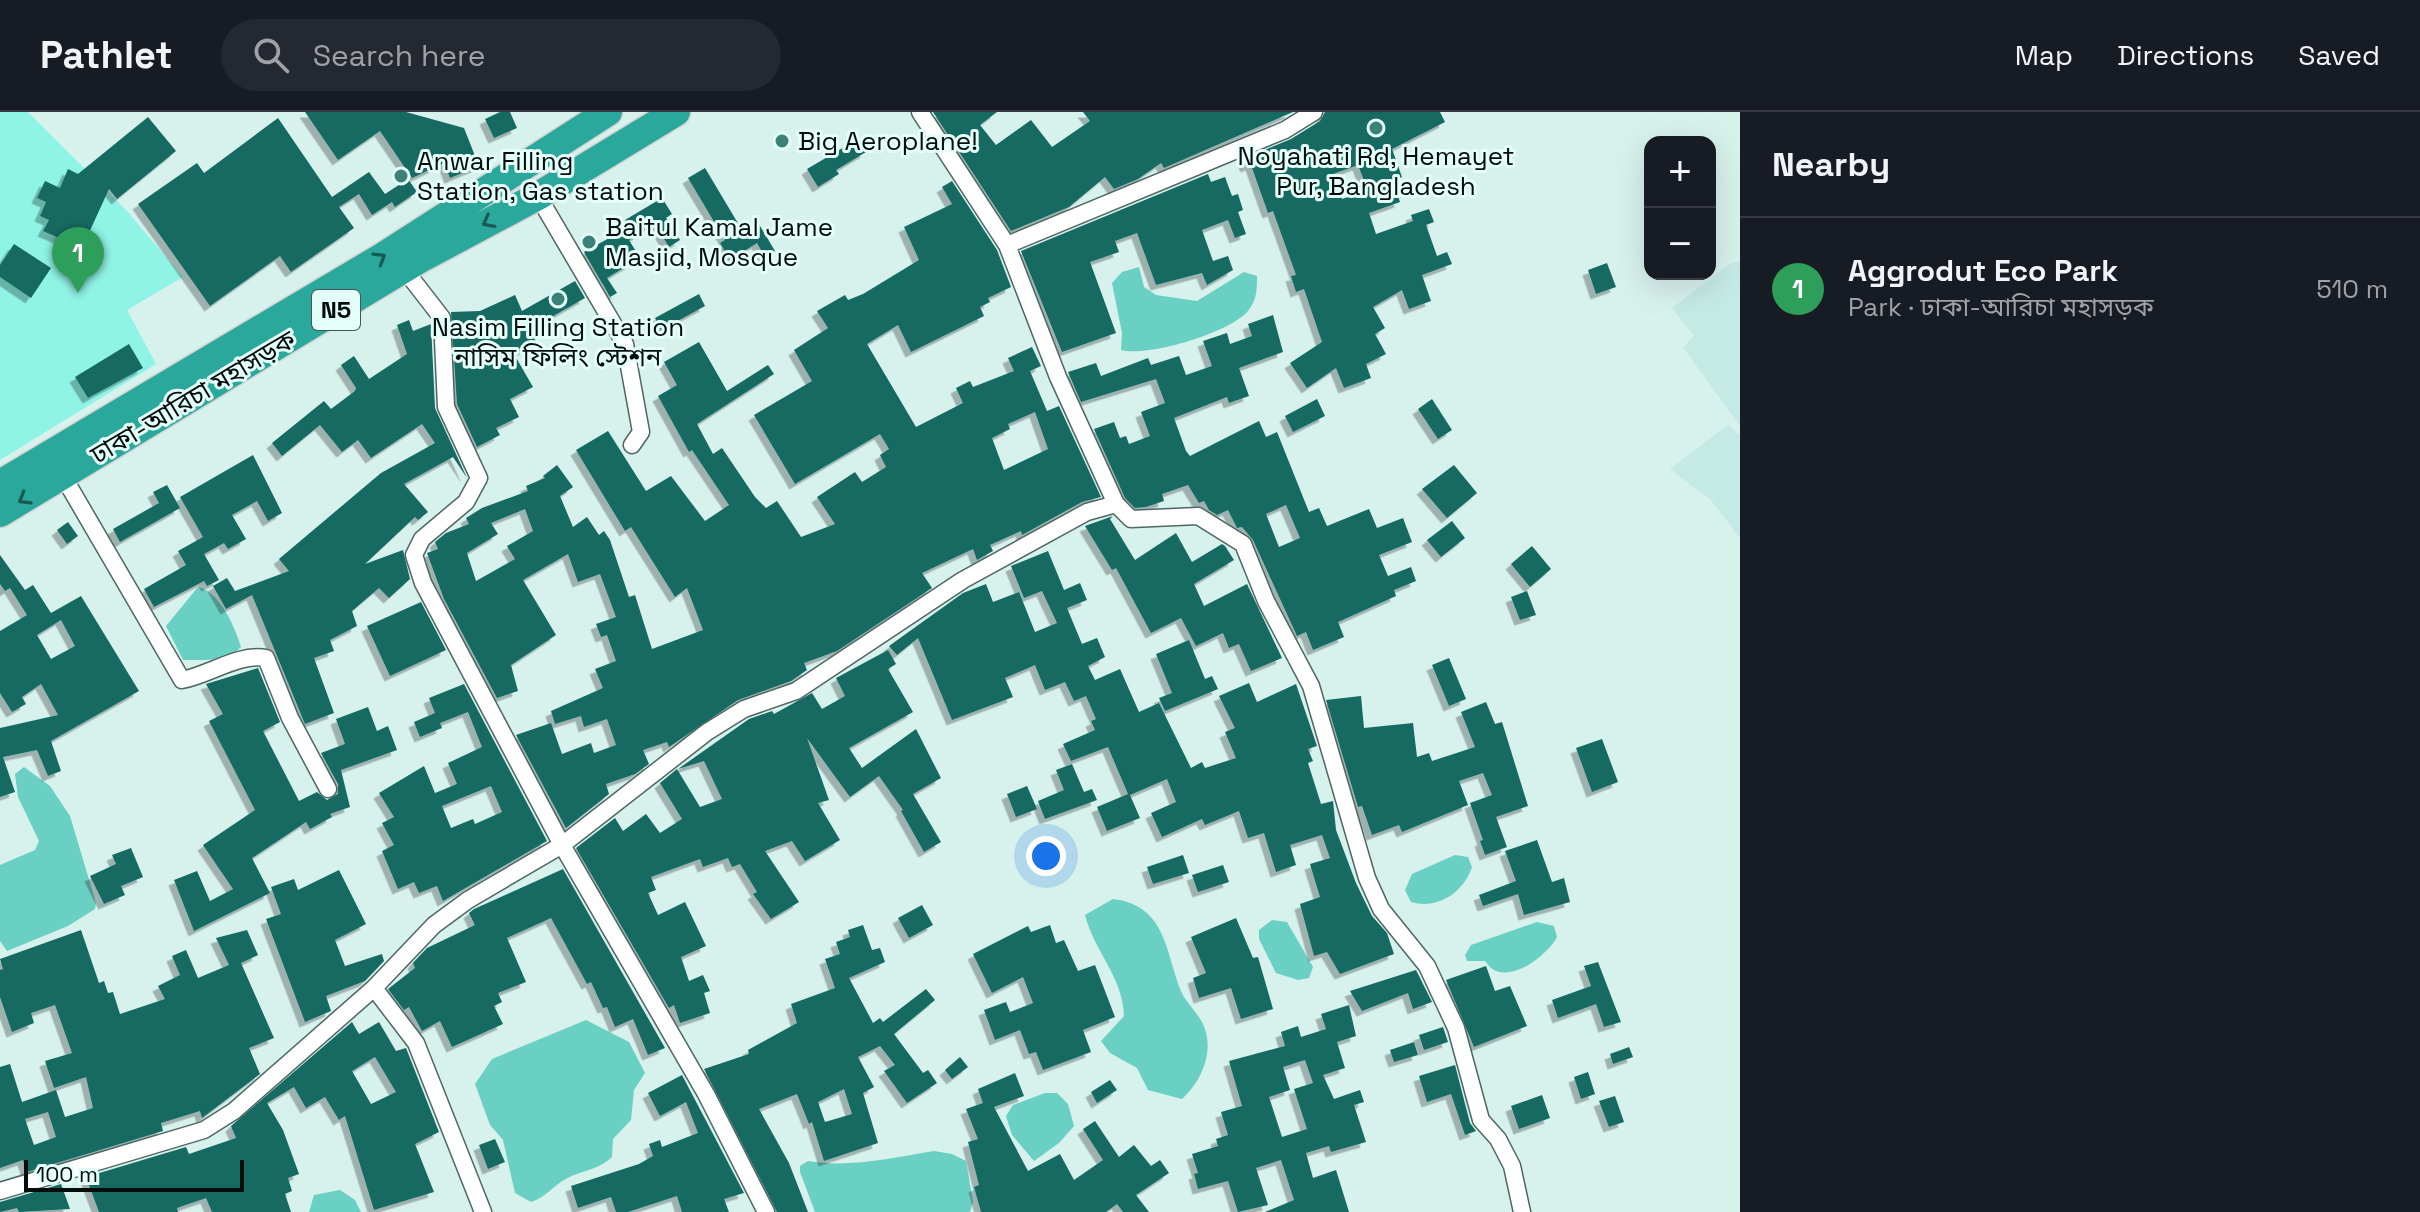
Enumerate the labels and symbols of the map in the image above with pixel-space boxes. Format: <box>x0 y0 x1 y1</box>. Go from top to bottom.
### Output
marker: Noyahati Rd, Hemayet Pur, Bangladesh <box>1367 119 1385 137</box>
place label: Big Aeroplane! <box>798 124 978 158</box>
marker: Big Aeroplane! <box>773 132 791 150</box>
place label: Noyahati Rd, Hemayet Pur, Bangladesh <box>1238 139 1514 203</box>
place label: Anwar Filling Station, Gas station <box>417 144 664 208</box>
marker: Anwar Filling Station, Gas station <box>392 167 410 185</box>
place label: Baitul Kamal Jame Masjid, Mosque <box>605 210 833 274</box>
one-way arrow <box>482 213 497 228</box>
pin: 1 <box>52 227 104 293</box>
marker: Baitul Kamal Jame Masjid, Mosque <box>580 233 598 251</box>
one-way arrow <box>371 253 386 268</box>
road number: N5 <box>312 290 360 330</box>
marker: Nasim Filling Station নাসিম ফিলিং স্টেশন <box>549 290 567 308</box>
place label: Nasim Filling Station নাসিম ফিলিং স্টেশন <box>432 310 684 374</box>
street label: ঢাকা-আরিচা মহাসড়ক <box>83 322 303 472</box>
one-way arrow <box>18 489 33 504</box>
your location <box>1026 836 1066 876</box>
scale bar <box>24 1156 244 1192</box>

